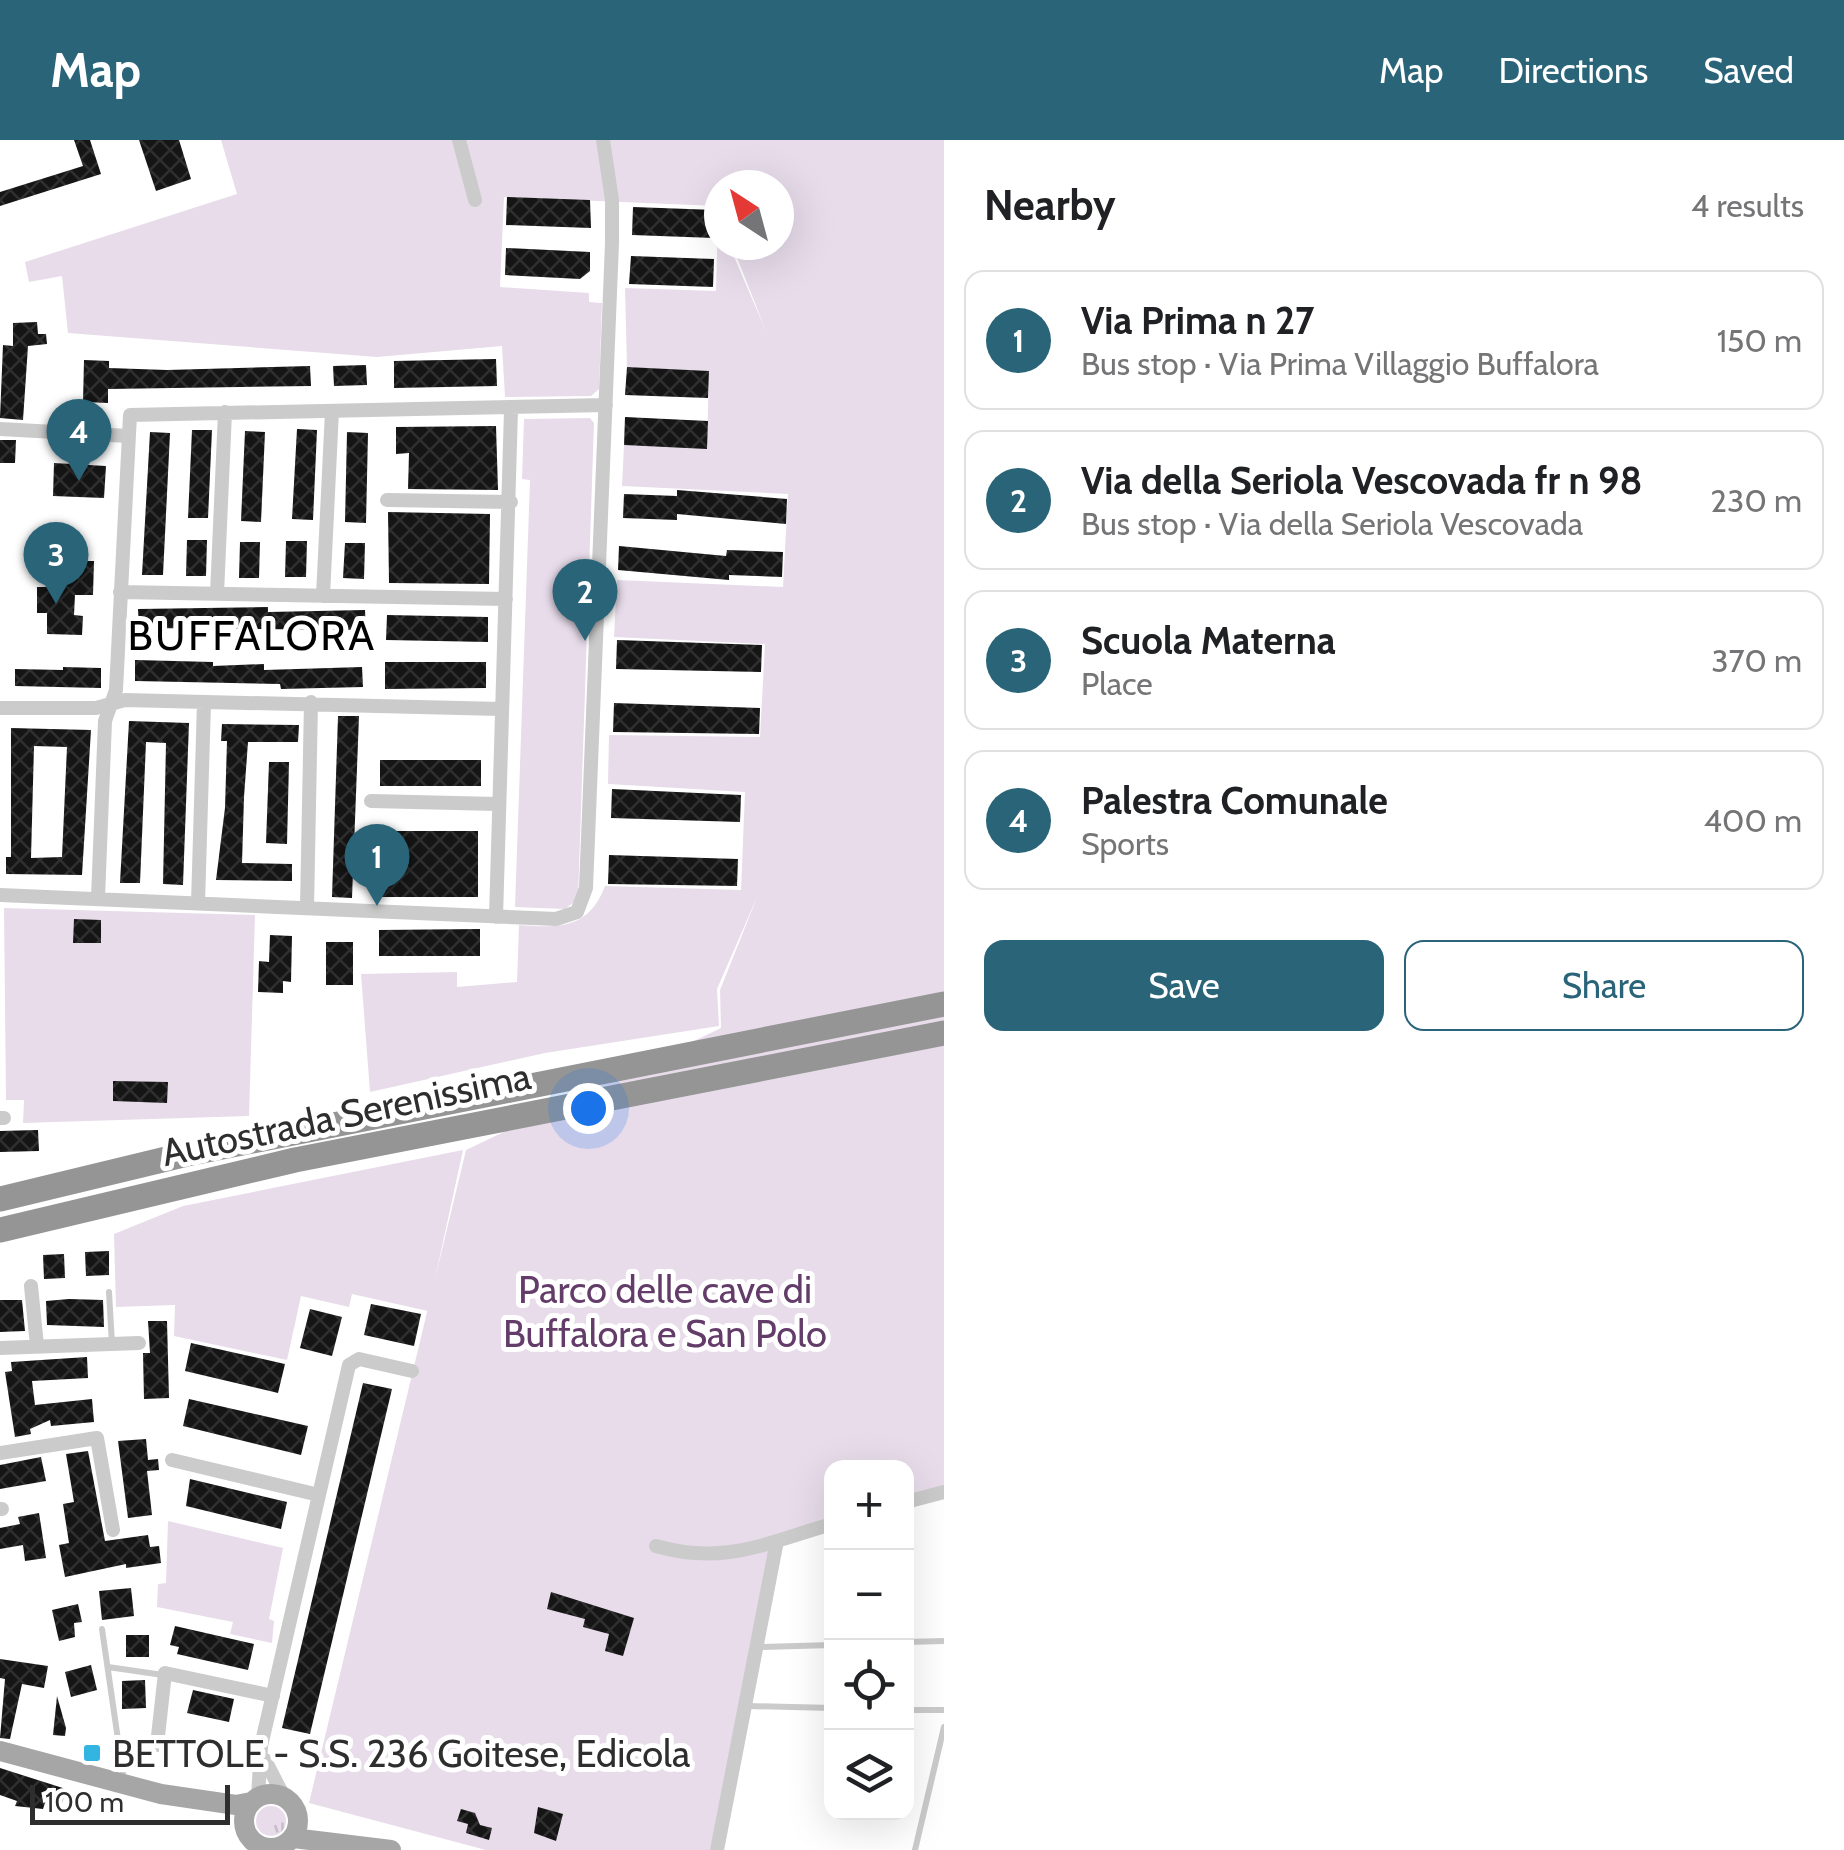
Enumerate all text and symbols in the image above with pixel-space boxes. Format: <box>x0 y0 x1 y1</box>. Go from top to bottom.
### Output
text: Map <box>50 41 141 99</box>
text: Map <box>1379 49 1444 92</box>
text: Directions <box>1499 49 1648 92</box>
text: Saved <box>1703 49 1794 92</box>
north arrow <box>704 170 794 260</box>
text: Nearby <box>984 179 1116 231</box>
text: 4 results <box>1691 186 1804 225</box>
text: Via Prima n 27 <box>1081 297 1314 344</box>
text: 1 <box>1013 321 1024 360</box>
text: 150 m <box>1717 321 1802 360</box>
text: Bus stop · Via Prima Villaggio Buffalora <box>1081 344 1599 383</box>
pin: 4 <box>46 398 112 481</box>
text: Via della Seriola Vescovada fr n 98 <box>1081 457 1642 504</box>
text: 2 <box>1010 481 1027 520</box>
text: 230 m <box>1710 481 1802 520</box>
text: Bus stop · Via della Seriola Vescovada <box>1081 504 1583 543</box>
pin: 3 <box>23 522 88 604</box>
pin: 2 <box>552 558 618 641</box>
district label: BUFFALORA <box>127 609 377 661</box>
text: Scuola Materna <box>1081 617 1336 664</box>
text: 3 <box>1010 641 1027 680</box>
text: 370 m <box>1711 641 1802 680</box>
text: Place <box>1081 664 1153 703</box>
text: Palestra Comunale <box>1081 777 1388 824</box>
text: 4 <box>1009 801 1028 840</box>
text: 400 m <box>1704 801 1802 840</box>
pin: 1 <box>344 824 410 906</box>
text: Sports <box>1081 824 1169 863</box>
button: Save <box>984 940 1384 1031</box>
button: Share <box>1404 940 1804 1031</box>
street label: Autostrada Serenissima <box>157 1052 535 1176</box>
your location <box>563 1083 614 1134</box>
park label: Parco delle cave di Buffalora e San Polo <box>503 1266 827 1357</box>
map controls <box>824 1460 914 1820</box>
button: + <box>824 1460 914 1550</box>
button: − <box>824 1550 914 1640</box>
button: locate <box>824 1640 914 1730</box>
place label: BETTOLE - S.S. 236 Goitese, Edicola <box>112 1730 690 1777</box>
button: layers <box>824 1730 914 1820</box>
marker: BETTOLE - S.S. 236 Goitese, Edicola <box>81 1742 103 1764</box>
scale bar <box>30 1780 230 1824</box>
text: 100 m <box>45 1785 124 1819</box>

